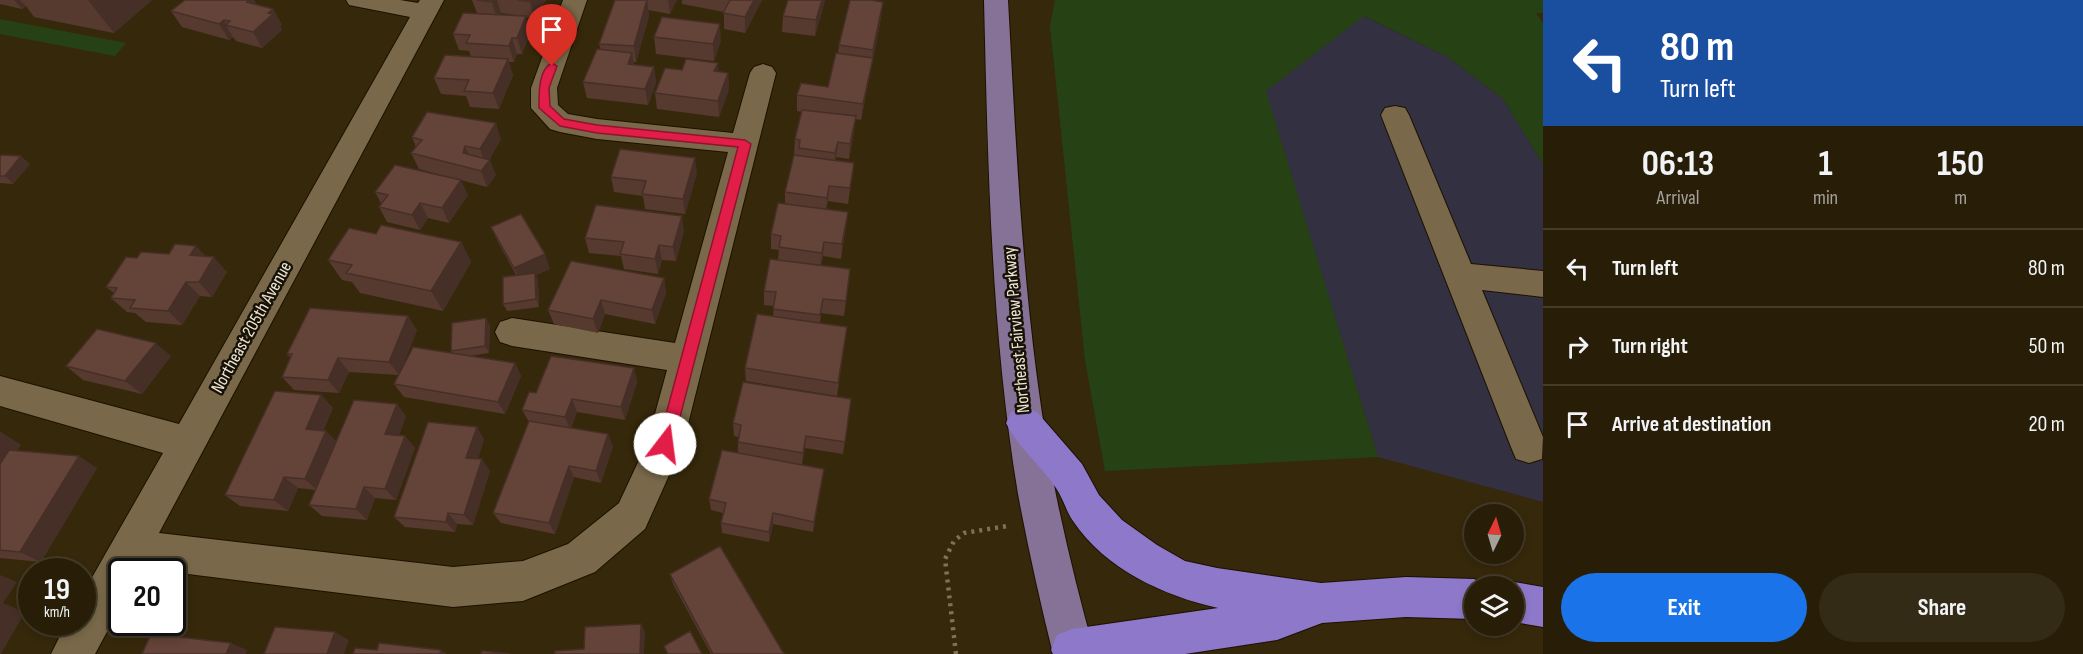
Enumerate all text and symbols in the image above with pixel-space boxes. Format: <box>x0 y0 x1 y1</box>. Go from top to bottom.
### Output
pin <box>526 4 577 66</box>
icon: arrive <box>535 13 568 46</box>
text: 80 m <box>1660 22 1734 73</box>
icon: left <box>1561 24 1639 102</box>
text: Turn left <box>1660 73 1736 105</box>
text: 06:13 <box>1642 143 1714 186</box>
text: 1 <box>1819 143 1833 186</box>
text: 150 <box>1937 143 1984 186</box>
text: Arrival <box>1657 186 1700 210</box>
text: min <box>1813 186 1838 210</box>
text: m <box>1954 186 1967 210</box>
street label: Northeast Fairview Parkway <box>999 246 1034 414</box>
icon: left <box>1561 252 1594 285</box>
text: Turn left <box>1612 255 1678 282</box>
text: 80 m <box>2028 255 2065 282</box>
street label: Northeast 205th Avenue <box>207 258 296 397</box>
icon: right <box>1561 330 1594 363</box>
text: Turn right <box>1612 333 1688 360</box>
text: 50 m <box>2029 333 2065 360</box>
icon: arrive <box>1561 408 1594 441</box>
text: Arrive at destination <box>1612 411 1771 438</box>
text: 20 m <box>2029 411 2065 438</box>
position arrow <box>633 412 697 476</box>
north arrow <box>1464 504 1524 564</box>
map controls <box>1464 504 1524 636</box>
speed limit sign: 20 <box>108 558 186 636</box>
text: 19 <box>44 572 70 608</box>
button: Exit <box>1561 573 1807 642</box>
button: Share <box>1819 573 2065 642</box>
button: layers <box>1464 576 1524 636</box>
text: km/h <box>44 603 70 622</box>

